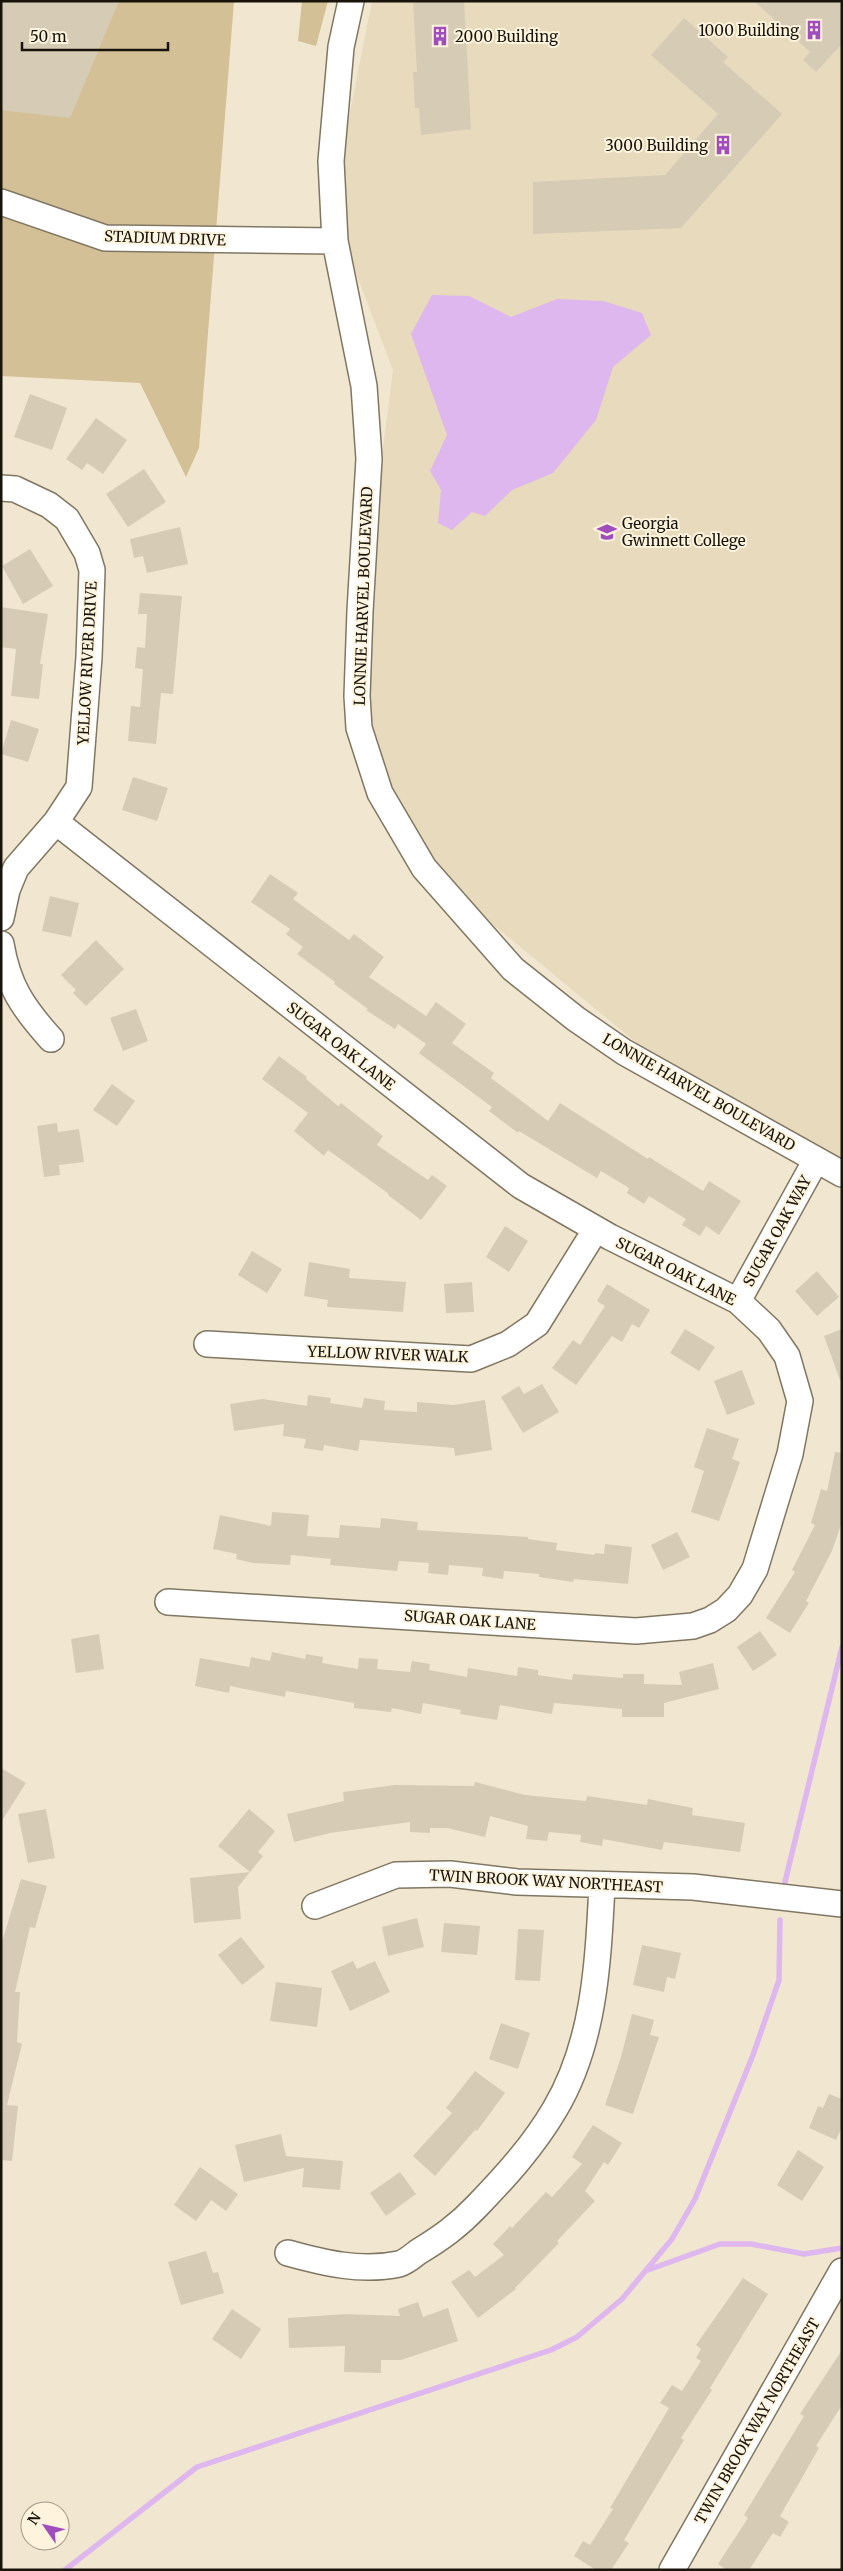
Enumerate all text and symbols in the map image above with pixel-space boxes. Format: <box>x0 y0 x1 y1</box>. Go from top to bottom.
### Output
building icon: 1000 Building <box>803 19 825 41</box>
scale bar <box>22 20 169 52</box>
place label: 1000 Building <box>698 21 799 40</box>
building icon: 2000 Building <box>429 25 451 47</box>
text: 50 m <box>30 27 67 46</box>
place label: 2000 Building <box>455 27 558 46</box>
building icon: 3000 Building <box>712 134 734 156</box>
place label: 3000 Building <box>605 136 708 155</box>
street label: STADIUM DRIVE <box>104 226 227 250</box>
street label: LONNIE HARVEL BOULEVARD <box>350 486 376 706</box>
place label: Georgia Gwinnett College <box>622 514 746 550</box>
school or university icon: Georgia Gwinnett College <box>596 521 618 543</box>
street label: YELLOW RIVER DRIVE <box>73 580 101 746</box>
street label: SUGAR OAK LANE <box>283 998 399 1094</box>
street label: LONNIE HARVEL BOULEVARD <box>599 1029 799 1155</box>
street label: SUGAR OAK WAY <box>739 1172 815 1290</box>
street label: SUGAR OAK LANE <box>613 1233 740 1310</box>
street label: YELLOW RIVER WALK <box>306 1342 469 1366</box>
street label: SUGAR OAK LANE <box>403 1606 537 1634</box>
street label: TWIN BROOK WAY NORTHEAST <box>428 1865 664 1897</box>
street label: TWIN BROOK WAY NORTHEAST <box>690 2314 824 2527</box>
north arrow <box>20 2501 70 2551</box>
text: N <box>24 2509 45 2528</box>

